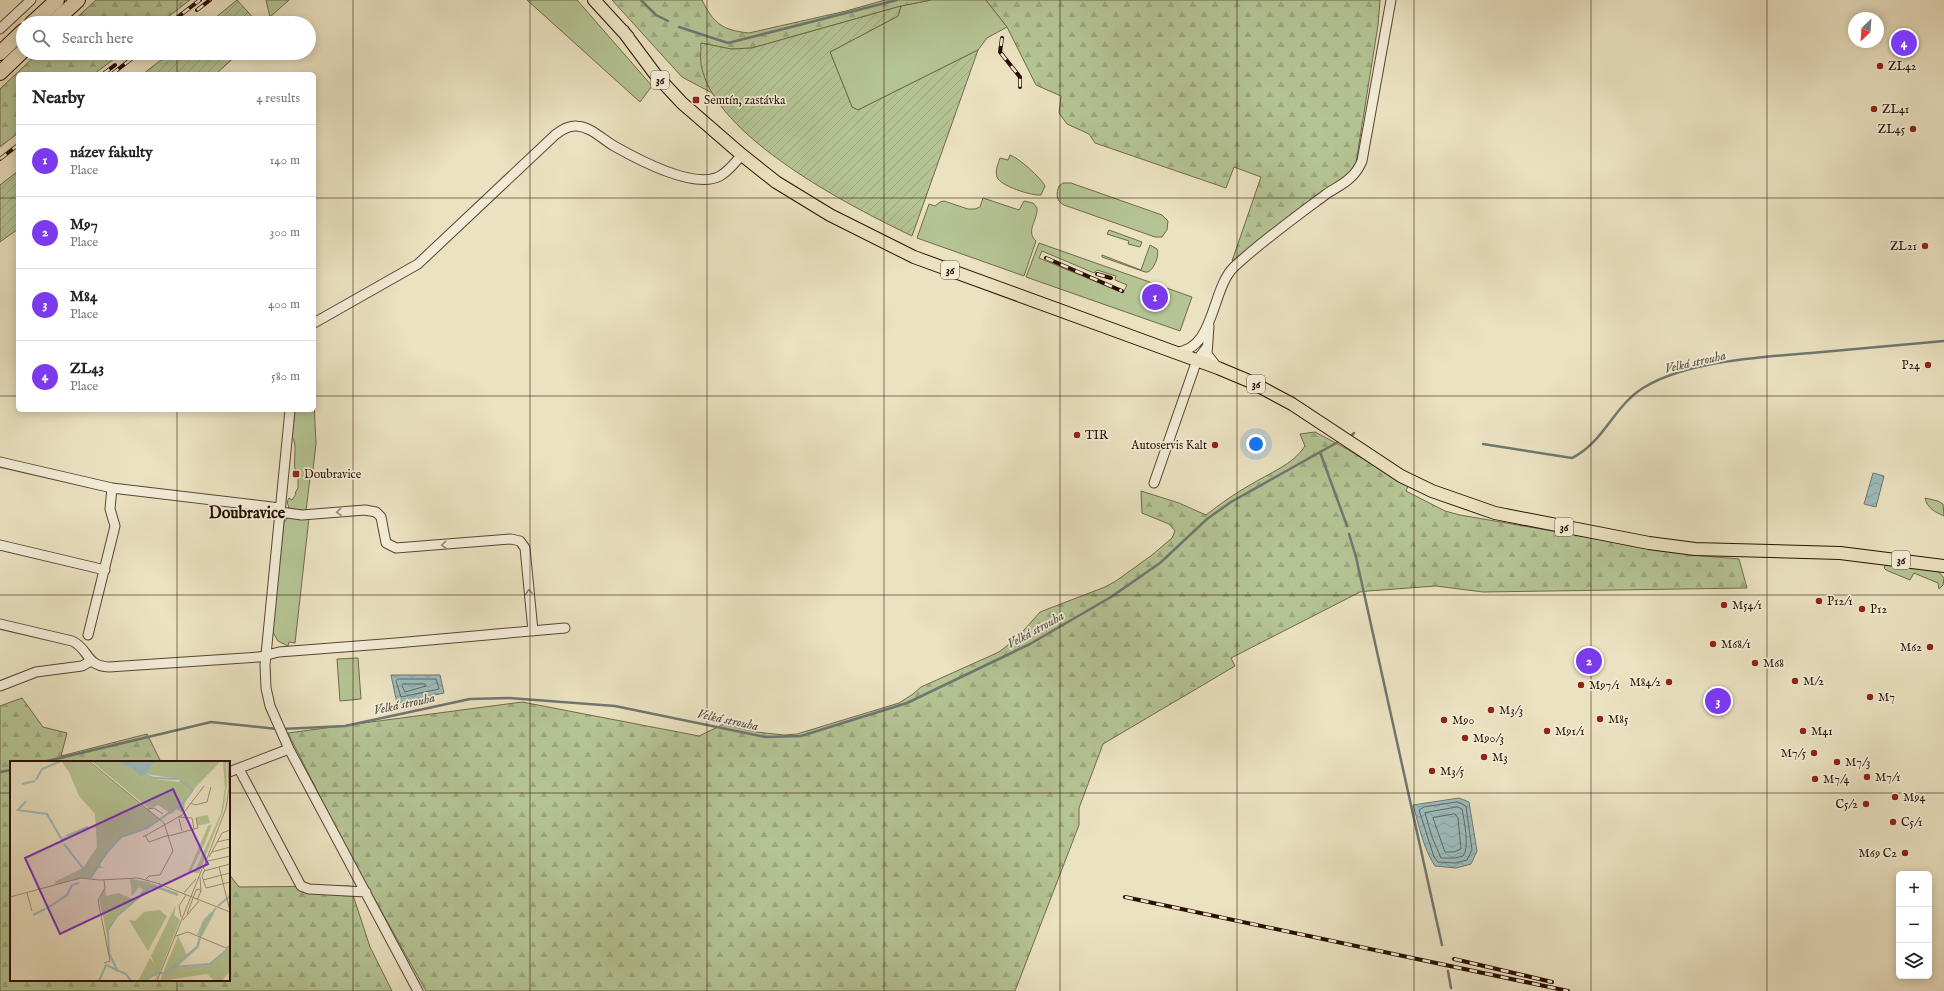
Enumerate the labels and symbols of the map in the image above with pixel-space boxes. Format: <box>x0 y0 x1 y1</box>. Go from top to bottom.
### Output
north arrow <box>1848 12 1884 48</box>
pin: 4 <box>1891 28 1917 58</box>
place label: ZL42 <box>1888 59 1917 74</box>
marker: ZL42 <box>1875 61 1885 71</box>
road number: 36 <box>651 71 669 89</box>
place label: Semtín, zastávka <box>704 93 786 108</box>
marker: Semtín, zastávka <box>691 95 701 105</box>
place label: ZL41 <box>1882 102 1909 117</box>
marker: ZL41 <box>1869 104 1879 114</box>
place label: ZL45 <box>1878 122 1906 137</box>
marker: ZL45 <box>1908 124 1918 134</box>
place label: ZL21 <box>1890 239 1917 254</box>
marker: ZL21 <box>1920 241 1930 251</box>
road number: 36 <box>941 261 959 279</box>
pin: 1 <box>1142 282 1168 312</box>
water label: Velká strouha <box>1663 347 1728 378</box>
place label: P24 <box>1902 358 1920 373</box>
marker: P24 <box>1923 360 1933 370</box>
road number: 36 <box>1247 375 1265 393</box>
place label: TIR <box>1085 428 1109 443</box>
marker: TIR <box>1072 430 1082 440</box>
your location <box>1246 434 1266 454</box>
place label: Autoservis Kalt <box>1130 438 1207 453</box>
marker: Autoservis Kalt <box>1210 440 1220 450</box>
place label: Doubravice <box>304 467 362 482</box>
marker: Doubravice <box>291 469 301 479</box>
district label: Doubravice <box>209 504 286 524</box>
one-way arrow <box>336 507 342 516</box>
road number: 36 <box>1555 518 1573 536</box>
one-way arrow <box>441 540 447 549</box>
road number: 36 <box>1892 551 1910 569</box>
one-way arrow <box>525 589 534 595</box>
place label: P12/1 <box>1827 594 1853 609</box>
marker: P12/1 <box>1814 596 1824 606</box>
place label: M54/1 <box>1732 598 1762 613</box>
marker: M54/1 <box>1719 600 1729 610</box>
place label: P12 <box>1870 602 1887 617</box>
marker: P12 <box>1857 604 1867 614</box>
water label: Velká strouha <box>1004 608 1067 653</box>
place label: M68/1 <box>1721 637 1751 652</box>
marker: M68/1 <box>1708 639 1718 649</box>
place label: M62 <box>1900 640 1922 655</box>
marker: M62 <box>1925 642 1935 652</box>
pin: 2 <box>1576 646 1602 676</box>
place label: M68 <box>1763 656 1784 671</box>
marker: M68 <box>1750 658 1760 668</box>
place label: M/2 <box>1803 674 1824 689</box>
place label: M84/2 <box>1629 675 1661 690</box>
marker: M/2 <box>1790 676 1800 686</box>
marker: M84/2 <box>1664 677 1674 687</box>
place label: M97/1 <box>1589 678 1620 693</box>
marker: M97/1 <box>1576 680 1586 690</box>
pin: 3 <box>1705 686 1731 716</box>
water label: Velká strouha <box>372 690 437 719</box>
place label: M7 <box>1878 690 1895 705</box>
marker: M7 <box>1865 692 1875 702</box>
place label: M3/3 <box>1499 703 1523 718</box>
marker: M3/3 <box>1486 705 1496 715</box>
water label: Velká strouha <box>695 706 760 735</box>
place label: M85 <box>1608 712 1629 727</box>
place label: M90 <box>1452 713 1475 728</box>
marker: M85 <box>1595 714 1605 724</box>
marker: M90 <box>1439 715 1449 725</box>
place label: M91/1 <box>1555 724 1585 739</box>
place label: M41 <box>1811 724 1833 739</box>
marker: M91/1 <box>1542 726 1552 736</box>
marker: M41 <box>1798 726 1808 736</box>
place label: M90/3 <box>1473 731 1504 746</box>
marker: M90/3 <box>1460 733 1470 743</box>
place label: M7/5 <box>1781 746 1807 761</box>
marker: M7/5 <box>1809 748 1819 758</box>
place label: M3 <box>1492 750 1508 765</box>
marker: M3 <box>1479 752 1489 762</box>
place label: M7/3 <box>1845 755 1870 770</box>
marker: M7/3 <box>1832 757 1842 767</box>
inset map <box>10 761 230 981</box>
place label: M3/5 <box>1440 764 1465 779</box>
marker: M3/5 <box>1427 766 1437 776</box>
place label: M7/1 <box>1875 770 1900 785</box>
place label: M7/4 <box>1823 772 1850 787</box>
marker: M7/1 <box>1862 772 1872 782</box>
marker: M7/4 <box>1810 774 1820 784</box>
place label: M94 <box>1903 790 1925 805</box>
marker: M94 <box>1890 792 1900 802</box>
place label: C5/2 <box>1835 797 1858 812</box>
marker: C5/2 <box>1861 799 1871 809</box>
place label: C5/1 <box>1901 815 1923 830</box>
marker: C5/1 <box>1888 817 1898 827</box>
place label: M69 C2 <box>1859 846 1897 861</box>
marker: M69 C2 <box>1900 848 1910 858</box>

